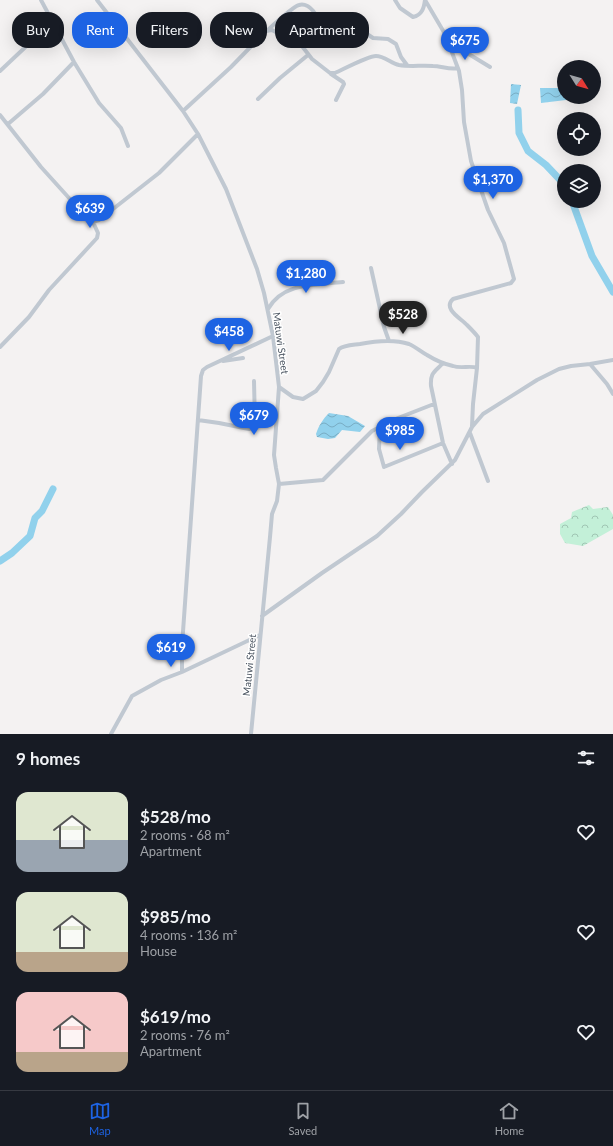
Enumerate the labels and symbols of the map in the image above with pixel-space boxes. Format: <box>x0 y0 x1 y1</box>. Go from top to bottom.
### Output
pin: $675 <box>441 27 489 61</box>
north arrow <box>557 60 601 104</box>
pin: $1,370 <box>460 166 526 200</box>
pin: $639 <box>66 195 114 229</box>
pin: $1,280 <box>273 260 339 294</box>
pin: $528 <box>379 301 427 335</box>
street label: Matuwi Street <box>271 311 291 375</box>
pin: $458 <box>205 318 253 352</box>
pin: $679 <box>230 402 278 436</box>
pin: $985 <box>376 417 424 451</box>
street label: Matuwi Street <box>240 633 258 697</box>
pin: $619 <box>147 634 195 668</box>

